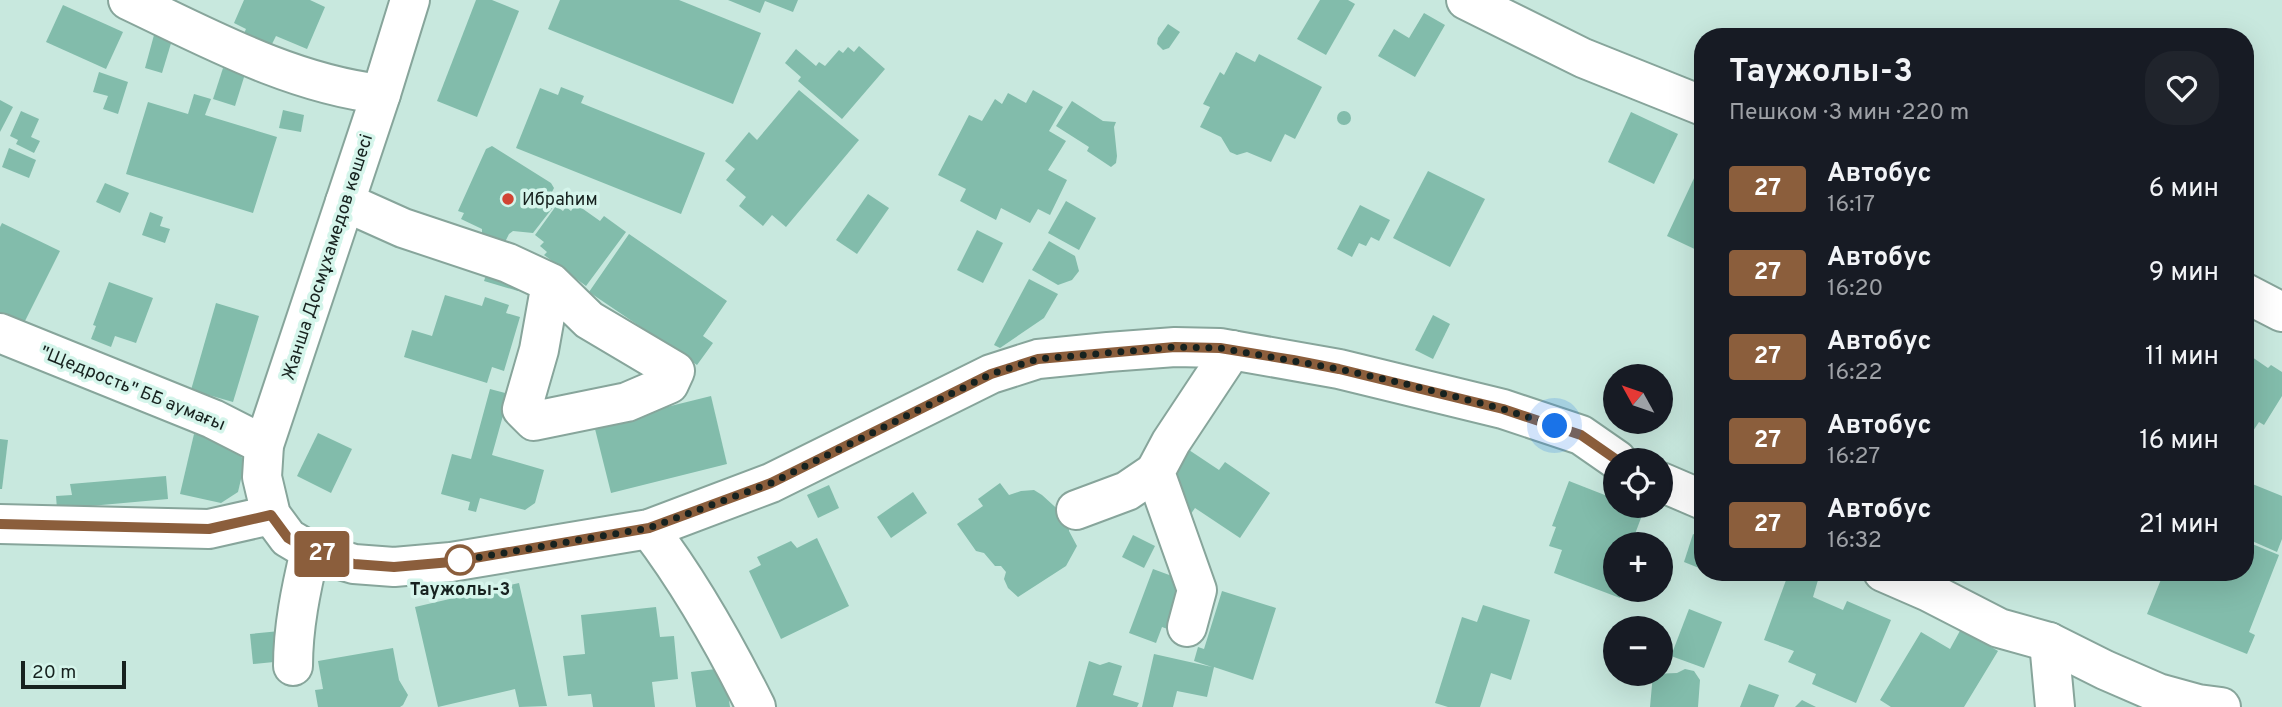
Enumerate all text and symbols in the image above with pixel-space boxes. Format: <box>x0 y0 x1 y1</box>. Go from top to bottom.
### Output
button: heart <box>2145 51 2219 125</box>
text: Таужолы-3 <box>1729 52 1913 94</box>
text: Пешком · 3 мин · 220 m <box>1729 99 1969 128</box>
street label: Жанша Досмұхамедов көшесі <box>278 131 379 383</box>
text: Автобус <box>1827 158 1932 191</box>
text: 6 мин <box>2149 173 2219 206</box>
text: 27 <box>1754 174 1781 204</box>
place label: Ибраһим <box>522 189 598 212</box>
marker: Ибраһим <box>500 191 516 207</box>
text: 16:17 <box>1827 191 1875 220</box>
text: Автобус <box>1827 242 1932 275</box>
text: 9 мин <box>2149 257 2219 290</box>
text: 27 <box>1754 258 1781 288</box>
text: 16:20 <box>1827 275 1883 304</box>
text: Автобус <box>1827 326 1932 359</box>
text: 11 мин <box>2145 341 2219 374</box>
street label: "Щедрость" ББ аумағы <box>36 342 228 437</box>
text: 27 <box>1754 342 1781 372</box>
text: 16:22 <box>1827 359 1883 388</box>
north arrow <box>1603 364 1673 434</box>
map controls <box>1603 364 1673 686</box>
your location <box>1537 408 1572 443</box>
text: Автобус <box>1827 410 1932 443</box>
text: 16 мин <box>2139 425 2219 458</box>
text: 27 <box>1754 426 1781 456</box>
text: 16:27 <box>1827 443 1880 472</box>
button: locate <box>1603 448 1673 518</box>
text: Автобус <box>1827 494 1932 527</box>
text: 21 мин <box>2139 509 2219 542</box>
text: 27 <box>1754 510 1781 540</box>
text: 16:32 <box>1827 527 1882 556</box>
line badge: 27 <box>290 531 354 577</box>
button: + <box>1603 532 1673 602</box>
text: 27 <box>308 539 336 569</box>
marker: Таужолы-3 <box>445 545 475 575</box>
place label: Таужолы-3 <box>410 579 510 602</box>
button: − <box>1603 616 1673 686</box>
scale bar <box>21 658 126 690</box>
text: 20 m <box>32 661 76 685</box>

